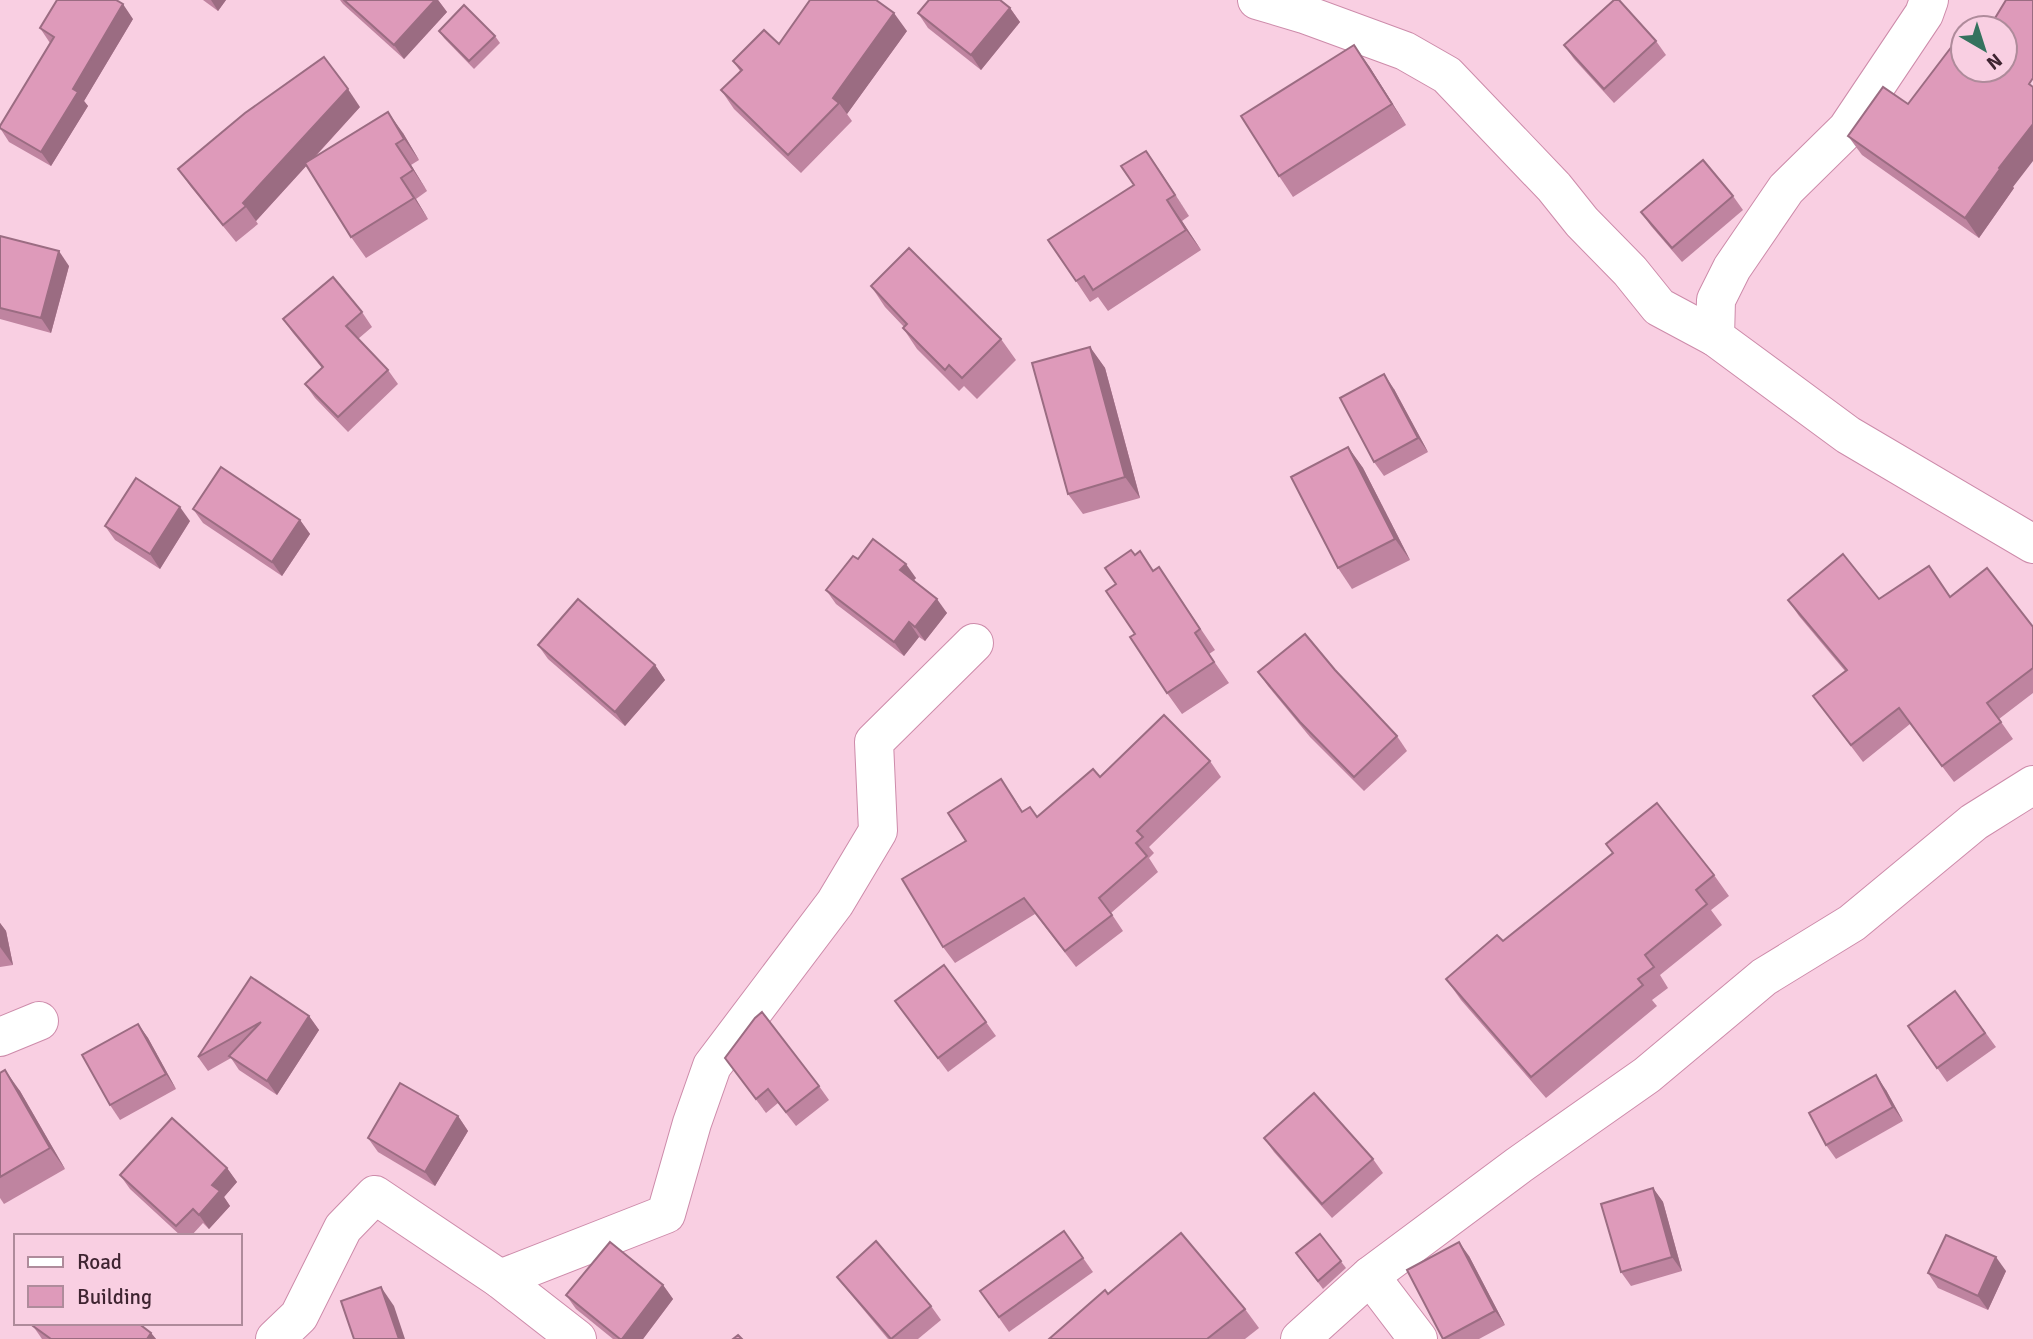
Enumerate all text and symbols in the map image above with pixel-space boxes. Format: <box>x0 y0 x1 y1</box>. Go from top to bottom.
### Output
north arrow <box>1949 14 2019 84</box>
text: N <box>1981 48 2007 75</box>
legend <box>14 1234 242 1325</box>
text: Road <box>77 1249 122 1275</box>
text: Building <box>77 1284 152 1310</box>

